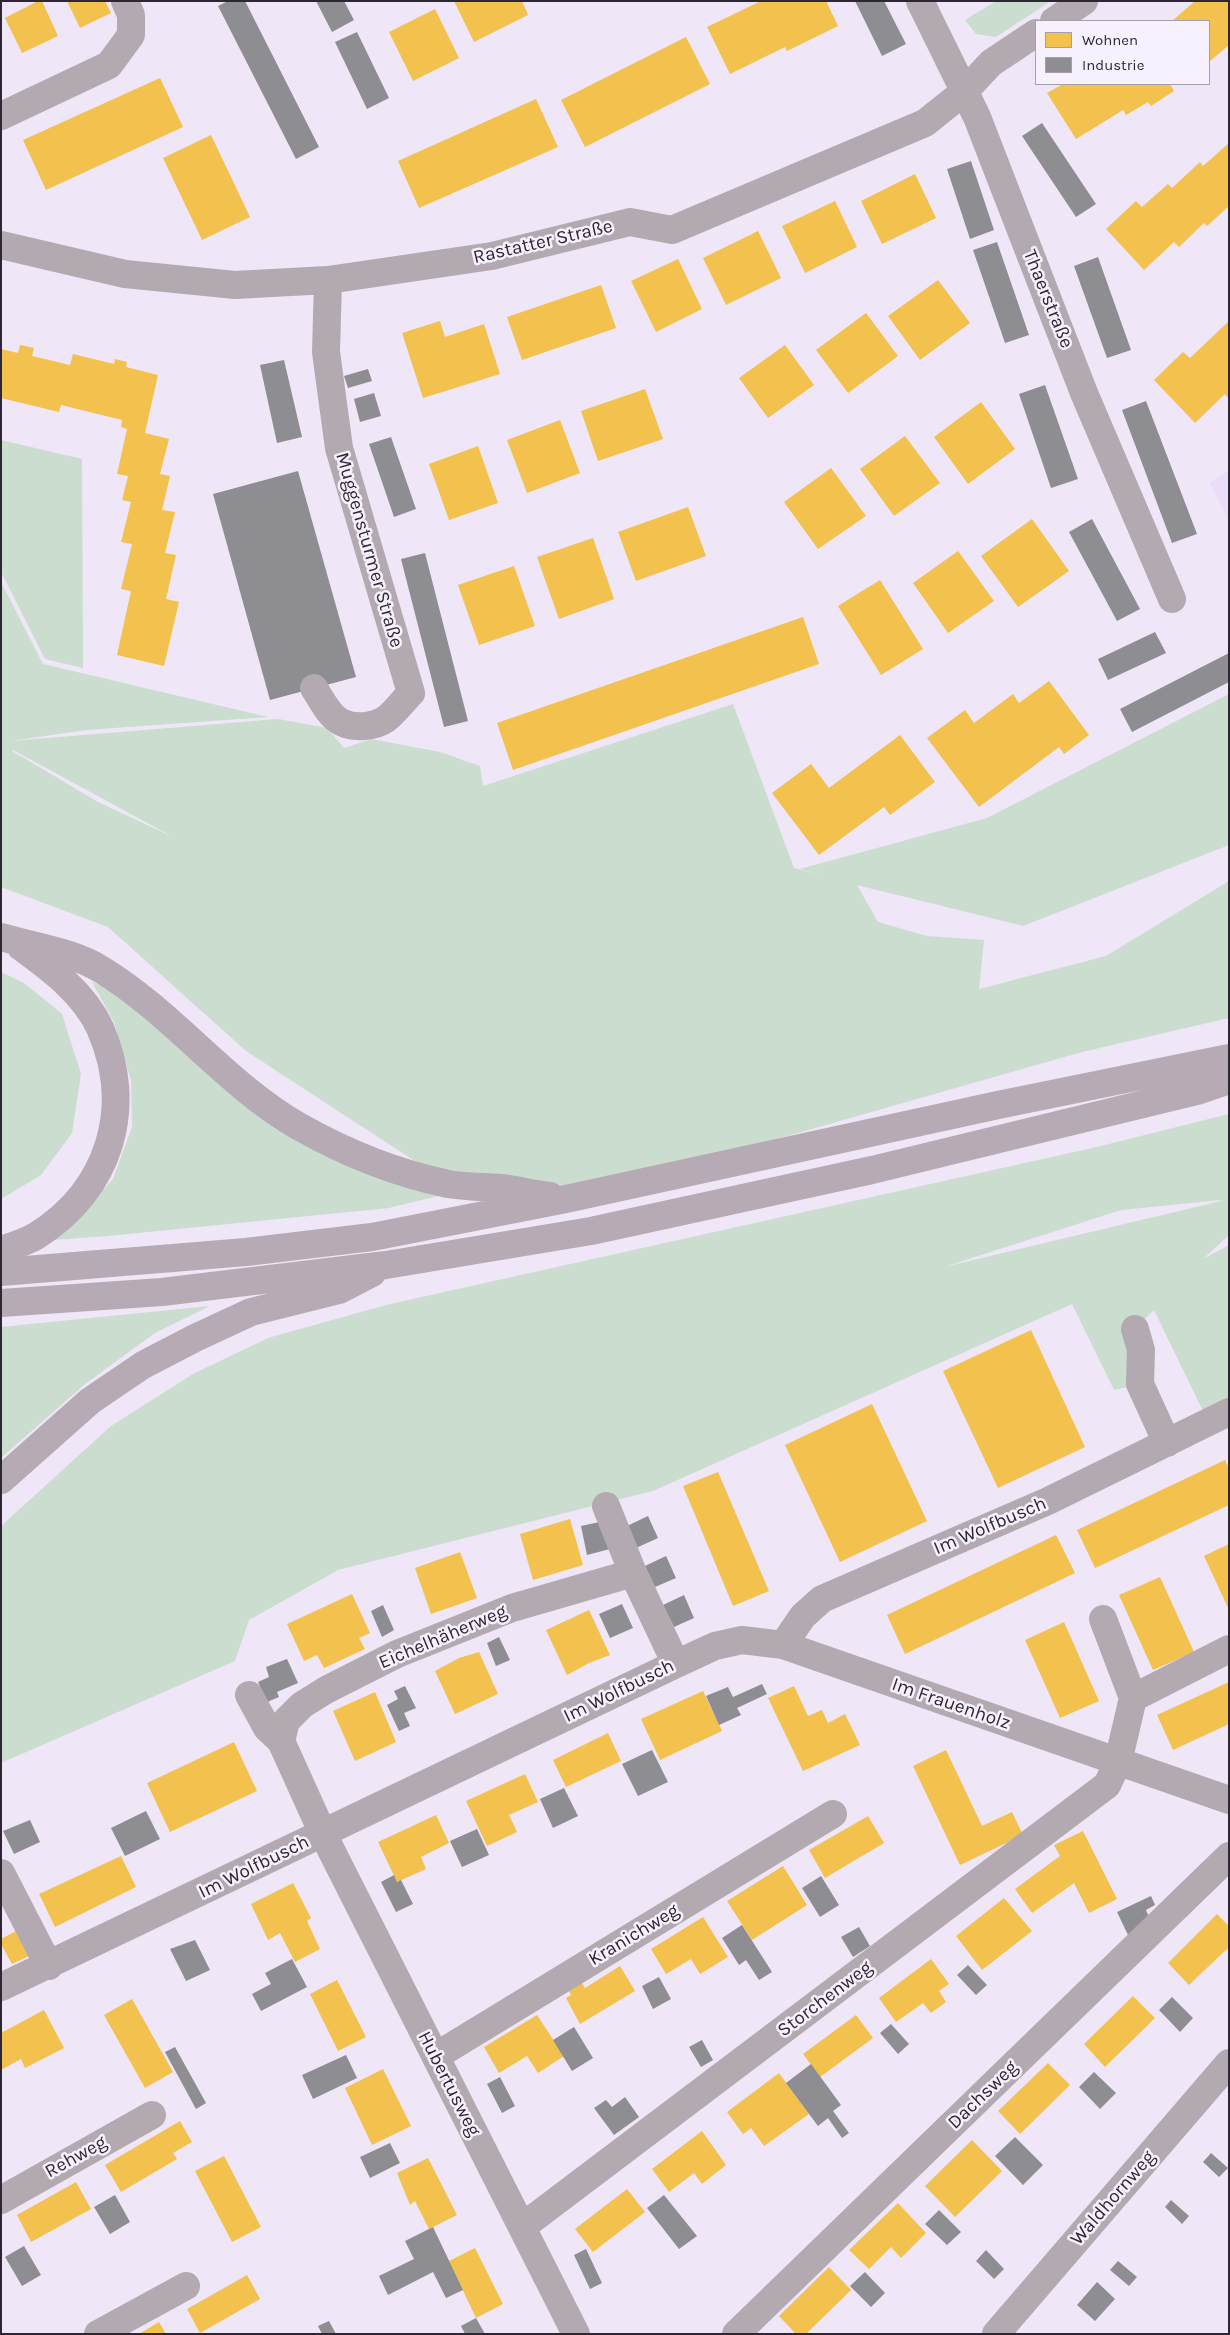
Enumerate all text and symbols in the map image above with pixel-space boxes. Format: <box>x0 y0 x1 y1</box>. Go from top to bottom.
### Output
legend <box>1035 20 1210 85</box>
text: Wohnen <box>1082 31 1138 49</box>
text: Industrie <box>1082 56 1144 74</box>
street label: Rastatter Straße <box>471 215 615 269</box>
street label: Thaerstraße <box>1018 247 1078 351</box>
street label: Muggensturmer Straße <box>330 450 408 650</box>
street label: Im Wolfbusch <box>930 1492 1050 1560</box>
street label: Eichelhäherweg <box>376 1600 510 1674</box>
street label: Im Wolfbusch <box>560 1654 678 1728</box>
street label: Im Frauenholz <box>889 1673 1013 1735</box>
street label: Im Wolfbusch <box>195 1830 313 1904</box>
street label: Kranichweg <box>585 1899 683 1971</box>
street label: Storchenweg <box>773 1956 877 2042</box>
street label: Hubertusweg <box>413 2028 485 2140</box>
street label: Dachsweg <box>943 2056 1023 2134</box>
street label: Rehweg <box>41 2131 111 2183</box>
street label: Waldhornweg <box>1066 2146 1160 2250</box>

